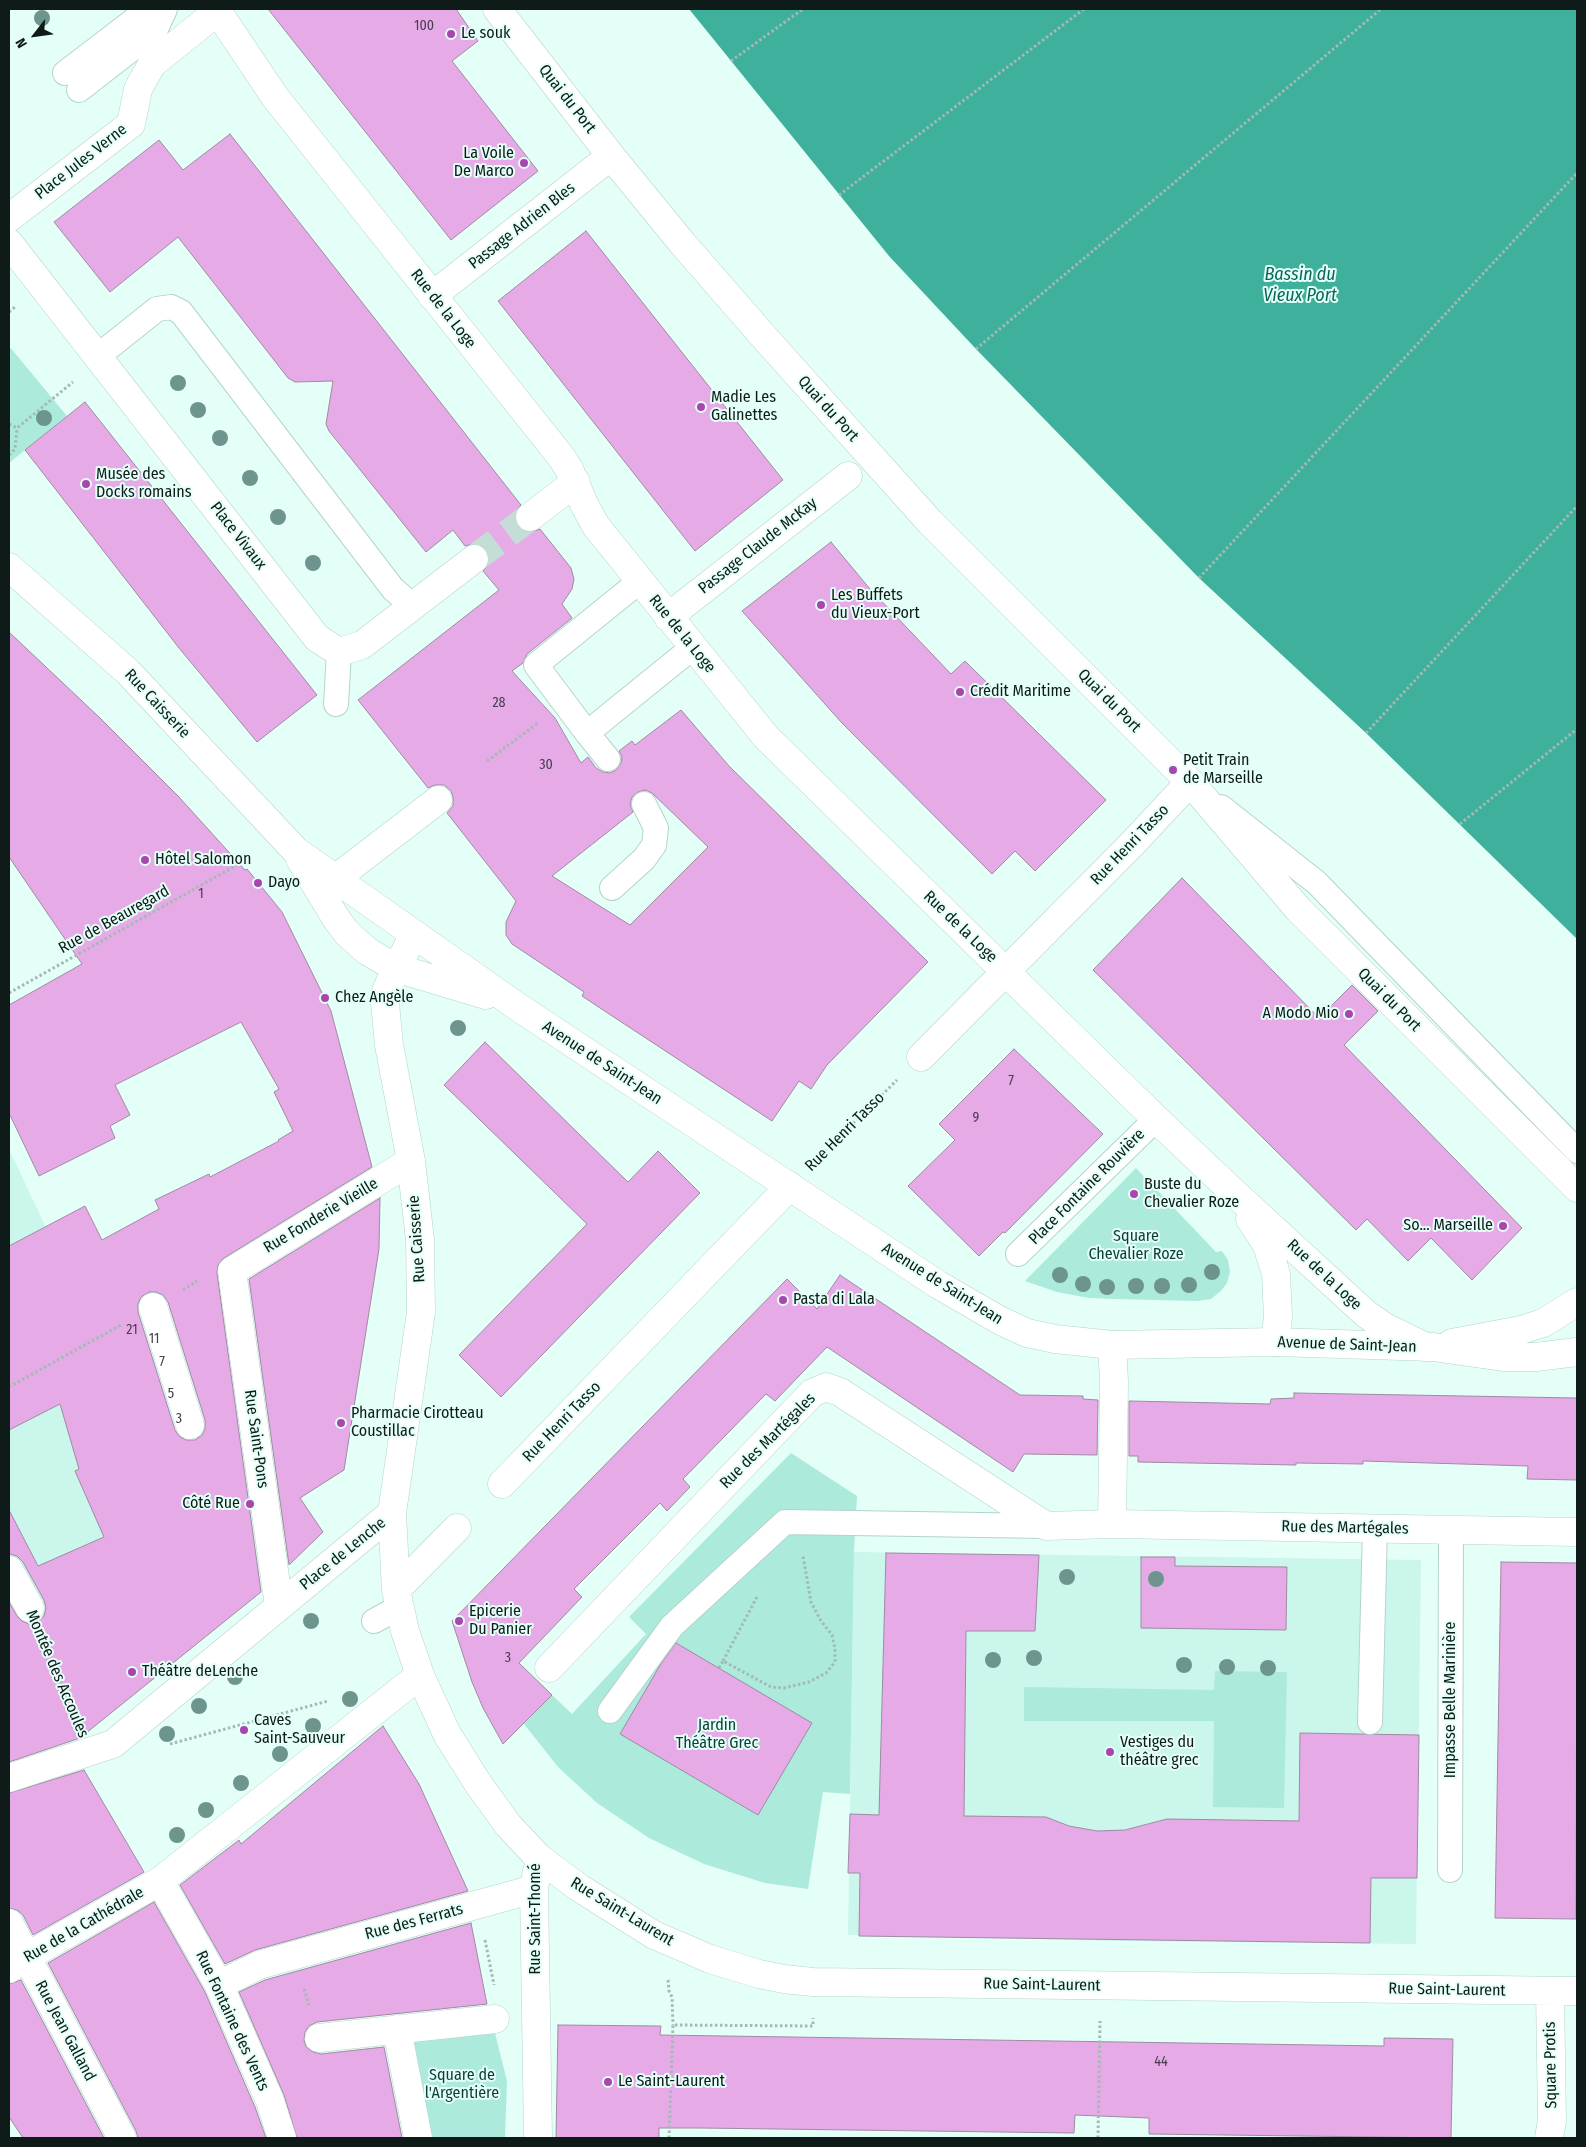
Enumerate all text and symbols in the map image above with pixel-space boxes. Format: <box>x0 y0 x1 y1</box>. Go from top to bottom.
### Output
north arrow <box>10 10 60 60</box>
house number: 100 <box>414 18 434 34</box>
place label: Le souk <box>461 24 510 44</box>
marker: Le souk <box>445 28 457 40</box>
text: N <box>12 35 31 51</box>
street label: Quai du Port <box>534 61 600 137</box>
street label: Place Jules Verne <box>31 120 131 204</box>
place label: La Voile De Marco <box>454 144 514 182</box>
marker: La Voile De Marco <box>518 157 530 169</box>
street label: Passage Adrien Bles <box>465 179 579 273</box>
water label: Bassin du Vieux Port <box>1263 264 1337 306</box>
street label: Rue de la Loge <box>406 266 480 352</box>
street label: Quai du Port <box>793 372 863 446</box>
place label: Madie Les Galinettes <box>711 388 777 426</box>
marker: Madie Les Galinettes <box>695 401 707 413</box>
place label: Musée des Docks romains <box>96 465 192 503</box>
marker: Musée des Docks romains <box>80 478 92 490</box>
street label: Passage Claude McKay <box>695 494 821 598</box>
street label: Place Vivaux <box>206 498 270 574</box>
place label: Les Buffets du Vieux-Port <box>831 586 920 624</box>
street label: Rue de la Loge <box>645 591 719 677</box>
marker: Les Buffets du Vieux-Port <box>815 599 827 611</box>
street label: Rue Caisserie <box>120 665 194 743</box>
street label: Quai du Port <box>1073 665 1145 737</box>
place label: Crédit Maritime <box>970 682 1071 702</box>
marker: Crédit Maritime <box>954 686 966 698</box>
house number: 28 <box>492 695 506 711</box>
place label: Petit Train de Marseille <box>1183 751 1263 789</box>
house number: 30 <box>539 757 553 773</box>
marker: Petit Train de Marseille <box>1167 764 1179 776</box>
street label: Rue Henri Tasso <box>1087 801 1173 889</box>
place label: Hôtel Salomon <box>155 850 251 870</box>
marker: Hôtel Salomon <box>139 854 151 866</box>
place label: Dayo <box>268 873 300 893</box>
marker: Dayo <box>252 877 264 889</box>
street label: Rue de Beauregard <box>55 882 173 958</box>
house number: 1 <box>198 886 204 902</box>
street label: Rue de la Loge <box>919 887 1001 967</box>
street label: Quai du Port <box>1353 964 1425 1036</box>
place label: Chez Angèle <box>335 988 413 1008</box>
marker: Chez Angèle <box>319 992 331 1004</box>
place label: A Modo Mio <box>1262 1004 1339 1024</box>
marker: A Modo Mio <box>1343 1008 1355 1020</box>
street label: Avenue de Saint-Jean <box>538 1017 666 1109</box>
house number: 7 <box>1008 1073 1014 1089</box>
street label: Rue Henri Tasso <box>801 1088 889 1176</box>
house number: 9 <box>973 1110 979 1126</box>
street label: Place Fontaine Rouvière <box>1025 1125 1149 1249</box>
street label: Rue Fonderie Vieille <box>260 1174 382 1258</box>
place label: Buste du Chevalier Roze <box>1144 1175 1239 1213</box>
marker: Buste du Chevalier Roze <box>1128 1188 1140 1200</box>
street label: Rue Caisserie <box>404 1195 430 1283</box>
place label: So... Marseille <box>1403 1216 1493 1236</box>
marker: So... Marseille <box>1497 1220 1509 1232</box>
park label: Square Chevalier Roze <box>1088 1227 1184 1265</box>
street label: Rue de la Loge <box>1283 1236 1365 1314</box>
street label: Avenue de Saint-Jean <box>878 1239 1006 1329</box>
place label: Pasta di Lala <box>793 1290 875 1310</box>
marker: Pasta di Lala <box>777 1294 789 1306</box>
house number: 21 <box>126 1322 138 1338</box>
house number: 11 <box>149 1331 159 1347</box>
street label: Avenue de Saint-Jean <box>1277 1333 1417 1357</box>
house number: 7 <box>159 1354 165 1370</box>
street label: Rue Henri Tasso <box>519 1378 605 1466</box>
house number: 5 <box>168 1386 174 1402</box>
street label: Rue Saint-Pons <box>240 1389 272 1489</box>
street label: Rue des Martégales <box>716 1389 820 1493</box>
place label: Pharmacie Cirotteau Coustillac <box>351 1404 483 1442</box>
house number: 3 <box>176 1411 182 1427</box>
marker: Pharmacie Cirotteau Coustillac <box>335 1417 347 1429</box>
place label: Côté Rue <box>182 1494 240 1514</box>
marker: Côté Rue <box>244 1498 256 1510</box>
street label: Place de Lenche <box>296 1514 390 1594</box>
street label: Rue des Martégales <box>1281 1517 1409 1539</box>
place label: Epicerie Du Panier <box>469 1602 532 1640</box>
street label: Montée des Accoules <box>21 1607 93 1741</box>
marker: Epicerie Du Panier <box>453 1615 465 1627</box>
street label: Impasse Belle Marinière <box>1441 1622 1461 1778</box>
house number: 3 <box>505 1650 511 1666</box>
place label: Théâtre deLenche <box>142 1662 258 1682</box>
marker: Théâtre deLenche <box>126 1666 138 1678</box>
place label: Caves Saint-Sauveur <box>254 1711 345 1749</box>
park label: Jardin Théâtre Grec <box>676 1716 758 1754</box>
marker: Caves Saint-Sauveur <box>238 1724 250 1736</box>
place label: Vestiges du théâtre grec <box>1120 1733 1199 1771</box>
marker: Vestiges du théâtre grec <box>1104 1746 1116 1758</box>
street label: Rue Saint-Thomé <box>526 1863 546 1975</box>
street label: Rue Saint-Laurent <box>567 1874 677 1950</box>
street label: Rue de la Cathédrale <box>21 1883 147 1967</box>
street label: Rue des Ferrats <box>363 1900 465 1944</box>
street label: Rue Fontaine des Vents <box>191 1948 273 2094</box>
street label: Rue Saint-Laurent <box>983 1974 1101 1996</box>
street label: Rue Jean Galland <box>30 1978 100 2084</box>
street label: Rue Saint-Laurent <box>1388 1979 1506 2001</box>
street label: Square Protis <box>1541 2021 1561 2109</box>
house number: 44 <box>1154 2054 1168 2070</box>
park label: Square de l'Argentière <box>425 2066 499 2104</box>
place label: Le Saint-Laurent <box>618 2072 725 2092</box>
marker: Le Saint-Laurent <box>602 2076 614 2088</box>

